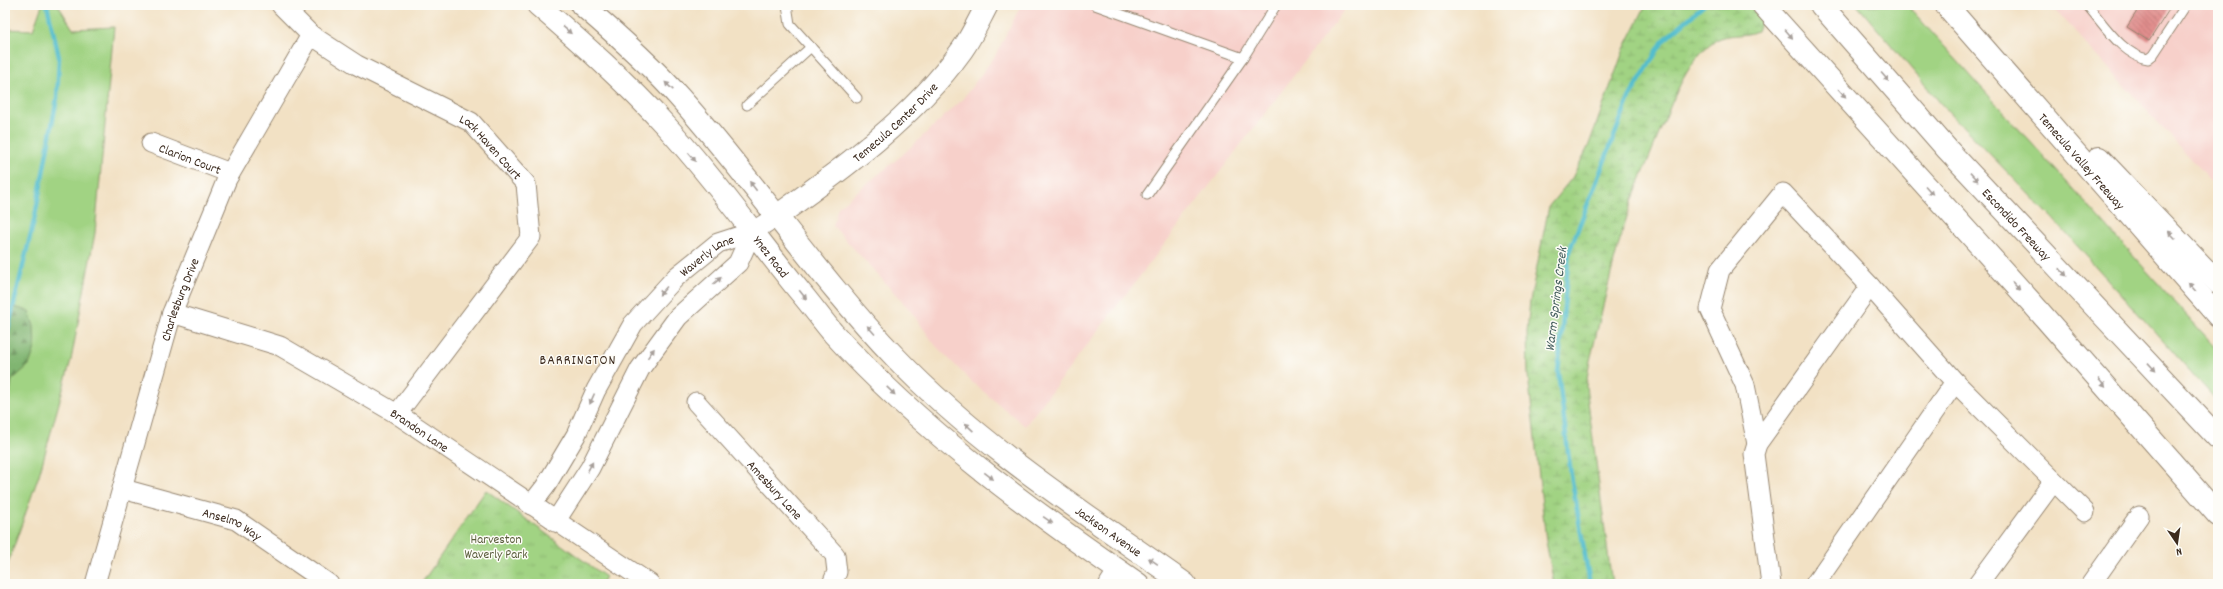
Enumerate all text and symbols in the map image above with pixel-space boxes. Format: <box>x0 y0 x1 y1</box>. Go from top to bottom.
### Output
one-way arrow <box>562 26 573 35</box>
one-way arrow <box>1784 29 1794 39</box>
one-way arrow <box>1880 72 1889 82</box>
street label: Temecula Center Drive <box>850 79 944 168</box>
one-way arrow <box>664 81 674 91</box>
one-way arrow <box>1837 88 1846 98</box>
street label: Temecula Valley Freeway <box>2033 110 2129 216</box>
street label: Lock Haven Court <box>455 111 525 185</box>
street label: Clarion Court <box>156 140 223 181</box>
one-way arrow <box>688 152 697 162</box>
one-way arrow <box>1969 172 1979 182</box>
one-way arrow <box>748 180 757 191</box>
one-way arrow <box>1924 185 1933 195</box>
street label: Escondido Freeway <box>1976 185 2055 267</box>
one-way arrow <box>2167 230 2177 240</box>
street label: Waverly Lane <box>676 231 737 283</box>
street label: Ynez Road <box>747 233 792 283</box>
water label: Warm Springs Creek <box>1541 245 1573 353</box>
street label: Charlesburg Drive <box>157 255 206 344</box>
one-way arrow <box>2058 267 2068 277</box>
one-way arrow <box>712 276 722 285</box>
one-way arrow <box>2011 281 2021 291</box>
one-way arrow <box>2188 282 2197 292</box>
one-way arrow <box>658 286 668 296</box>
one-way arrow <box>799 290 807 301</box>
one-way arrow <box>866 325 875 335</box>
one-way arrow <box>647 348 655 359</box>
district label: BARRINGTON <box>540 351 616 371</box>
one-way arrow <box>2147 362 2157 372</box>
one-way arrow <box>2098 378 2107 389</box>
one-way arrow <box>886 386 896 396</box>
one-way arrow <box>589 393 595 404</box>
street label: Brandon Lane <box>386 405 452 458</box>
one-way arrow <box>964 422 975 431</box>
street label: Amesbury Lane <box>741 457 806 525</box>
one-way arrow <box>586 462 593 473</box>
one-way arrow <box>983 472 994 481</box>
street label: Jackson Avenue <box>1070 503 1145 563</box>
street label: Anselmo Way <box>200 504 265 547</box>
one-way arrow <box>1042 516 1053 524</box>
north arrow <box>2157 523 2197 563</box>
park label: Harveston Waverly Park <box>464 531 528 565</box>
text: N <box>2174 542 2183 559</box>
one-way arrow <box>1148 558 1158 566</box>

